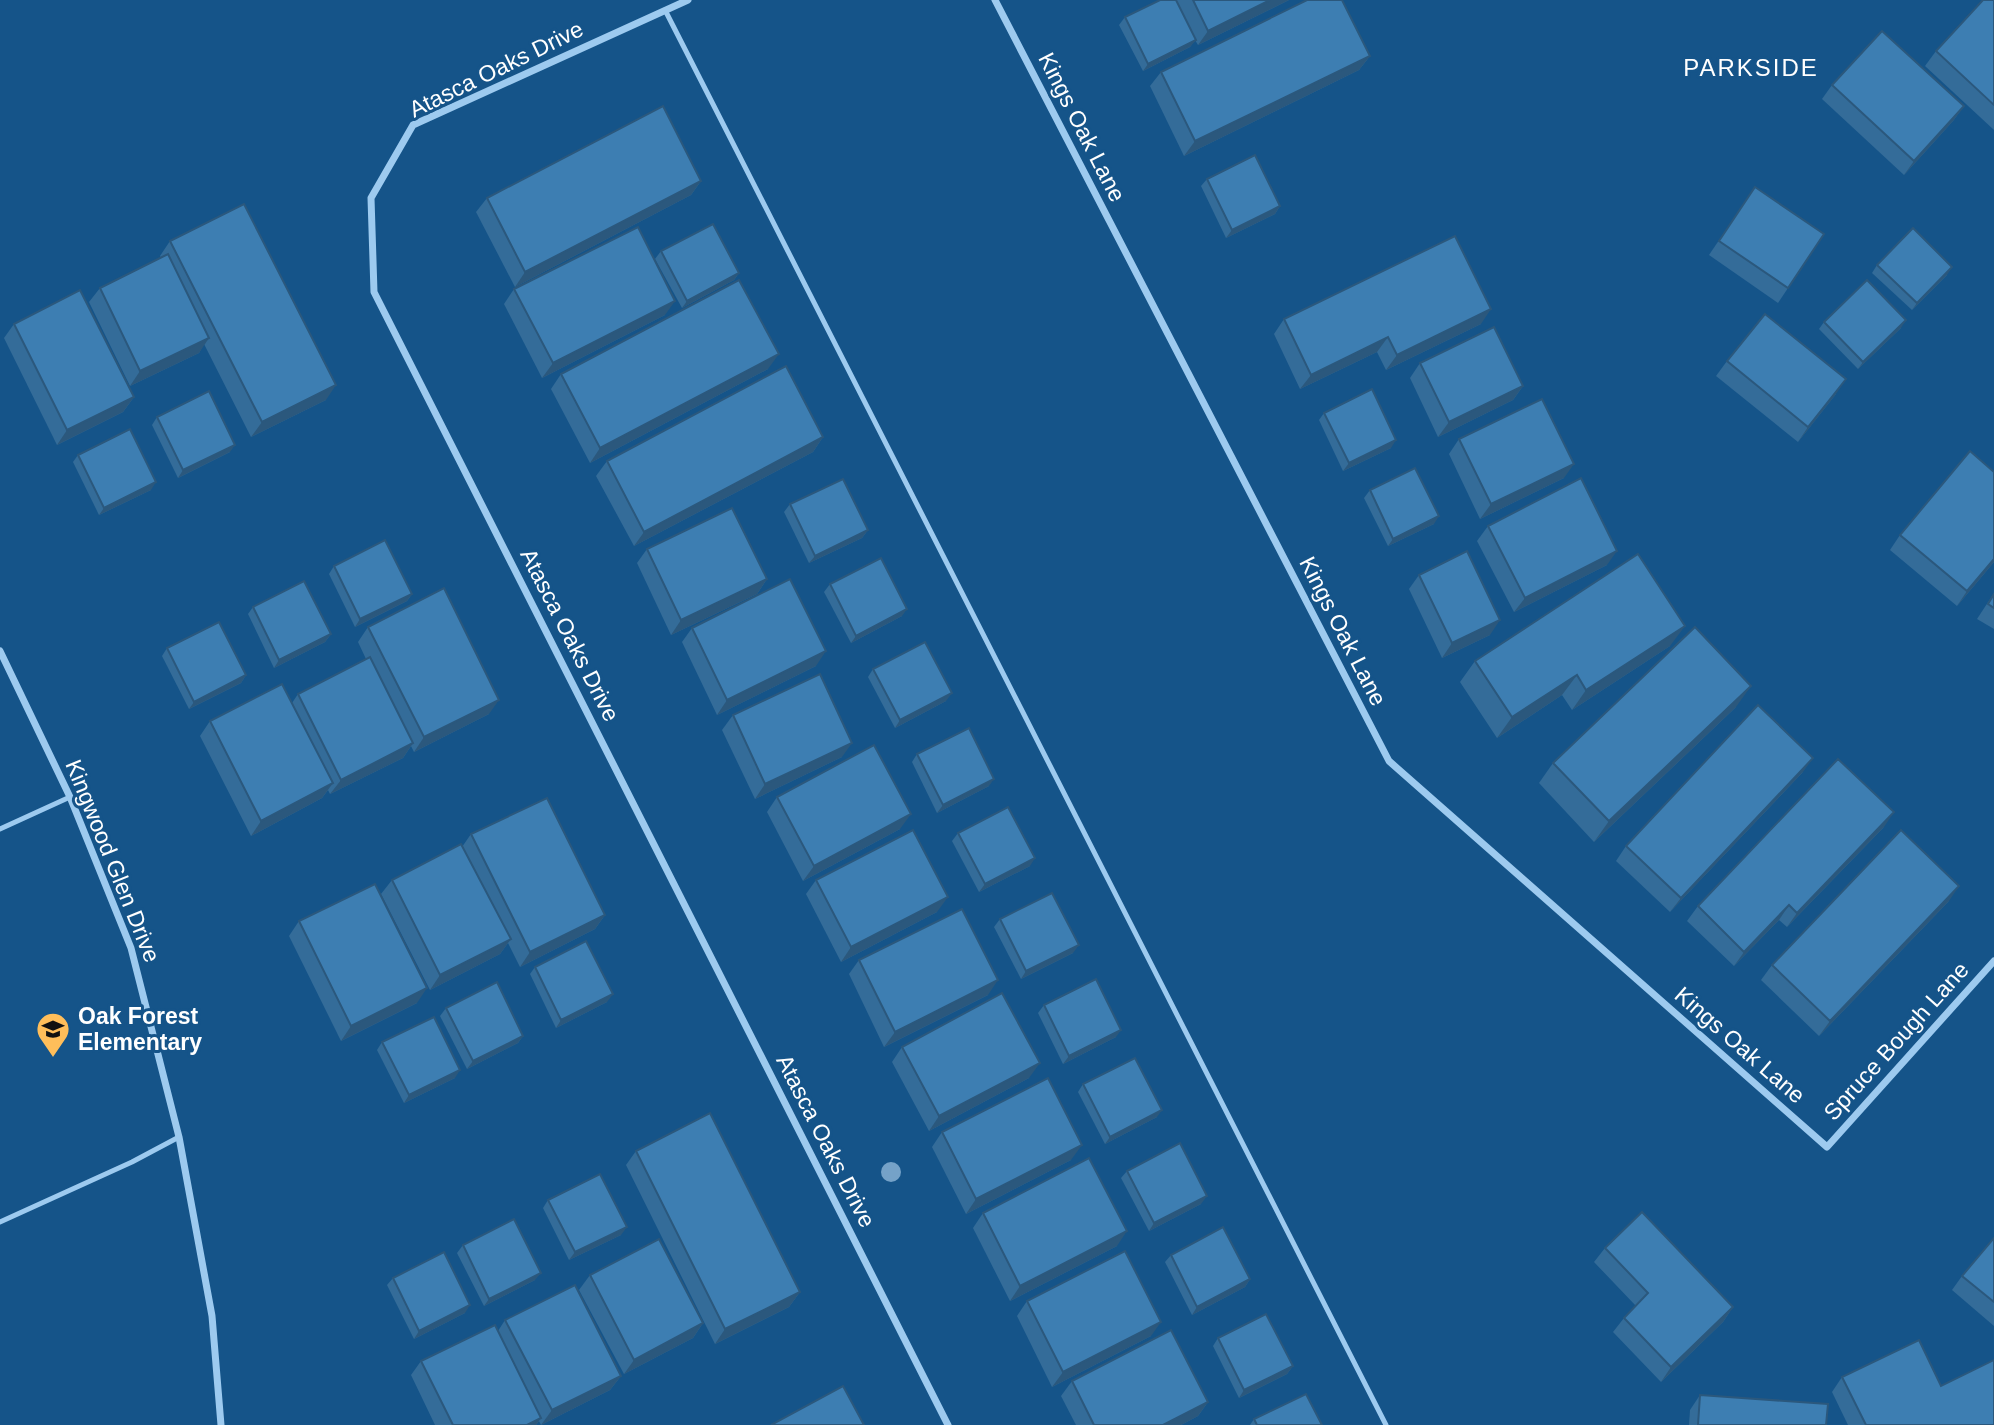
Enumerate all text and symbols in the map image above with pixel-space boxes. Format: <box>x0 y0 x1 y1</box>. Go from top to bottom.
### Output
street label: Atasca Oaks Drive <box>405 16 587 122</box>
street label: Kings Oak Lane <box>1033 48 1131 206</box>
district label: PARKSIDE <box>1683 54 1819 81</box>
street label: Atasca Oaks Drive <box>515 544 625 726</box>
street label: Kings Oak Lane <box>1294 552 1392 710</box>
street label: Kingwood Glen Drive <box>60 756 166 966</box>
street label: Spruce Bough Lane <box>1818 957 1974 1125</box>
street label: Kings Oak Lane <box>1670 981 1810 1109</box>
place label: Oak Forest Elementary <box>78 1003 202 1055</box>
school or university icon: Oak Forest Elementary <box>34 1010 72 1059</box>
street label: Atasca Oaks Drive <box>771 1050 881 1232</box>

